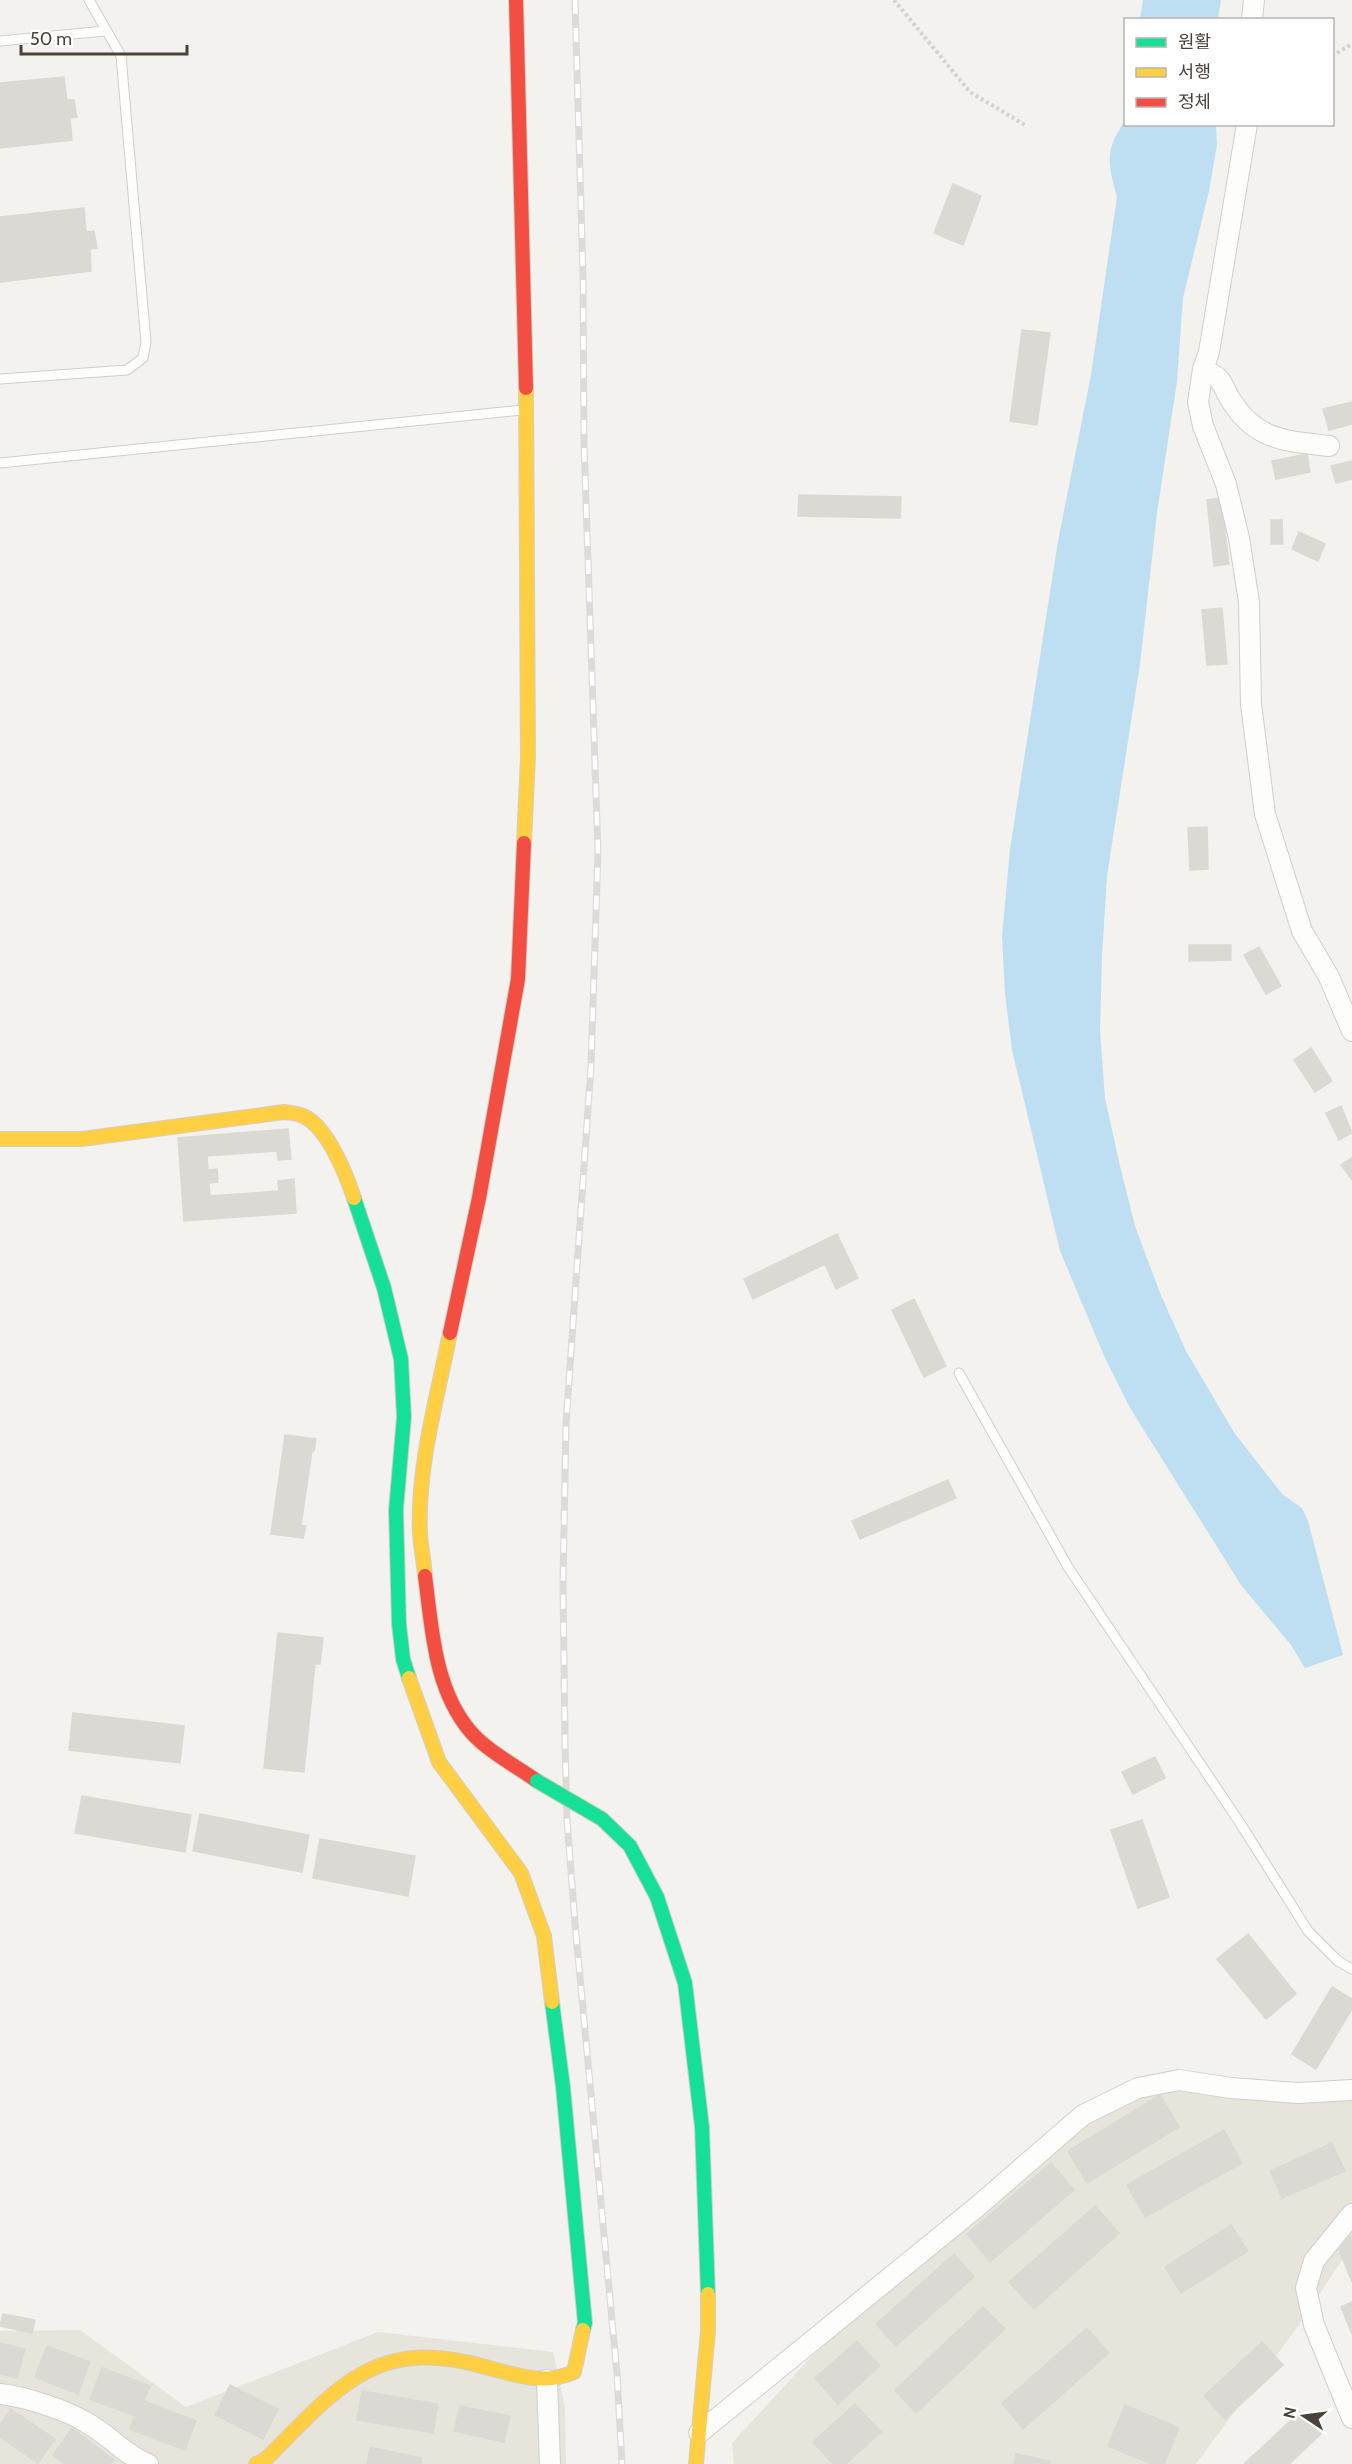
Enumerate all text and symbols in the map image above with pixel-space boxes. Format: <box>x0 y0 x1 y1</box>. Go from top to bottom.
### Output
scale bar <box>21 18 188 56</box>
legend <box>1124 18 1334 126</box>
text: 50 m <box>30 28 72 50</box>
text: 원활 <box>1178 31 1211 53</box>
text: 서행 <box>1178 61 1211 83</box>
text: 정체 <box>1178 91 1211 113</box>
north arrow <box>1274 2386 1334 2446</box>
text: N <box>1279 2405 1300 2420</box>

